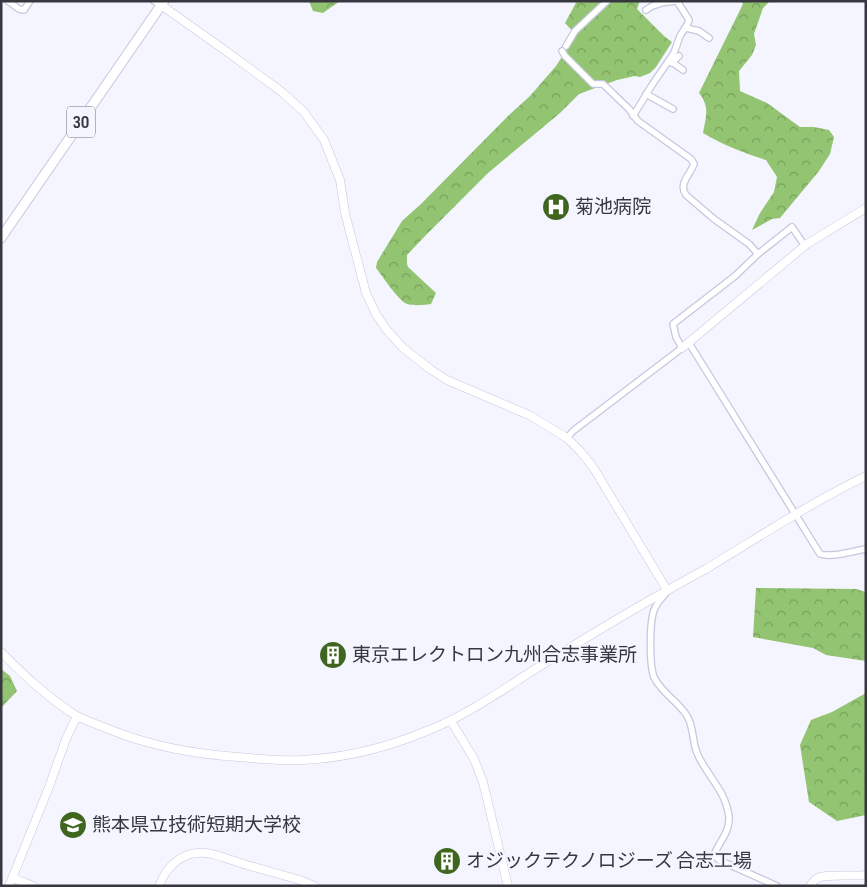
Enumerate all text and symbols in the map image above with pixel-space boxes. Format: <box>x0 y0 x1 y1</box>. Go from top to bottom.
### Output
road number: 30 <box>67 106 95 138</box>
hospital icon: 菊池病院 <box>541 192 571 222</box>
place label: 菊池病院 <box>575 196 651 219</box>
building icon: 東京エレクトロン九州合志事業所 <box>318 640 348 670</box>
place label: 東京エレクトロン九州合志事業所 <box>352 644 637 667</box>
school or university icon: 熊本県立技術短期大学校 <box>58 810 88 840</box>
place label: 熊本県立技術短期大学校 <box>92 814 301 837</box>
building icon: オジックテクノロジーズ 合志工場 <box>432 846 462 876</box>
place label: オジックテクノロジーズ 合志工場 <box>466 850 752 873</box>

